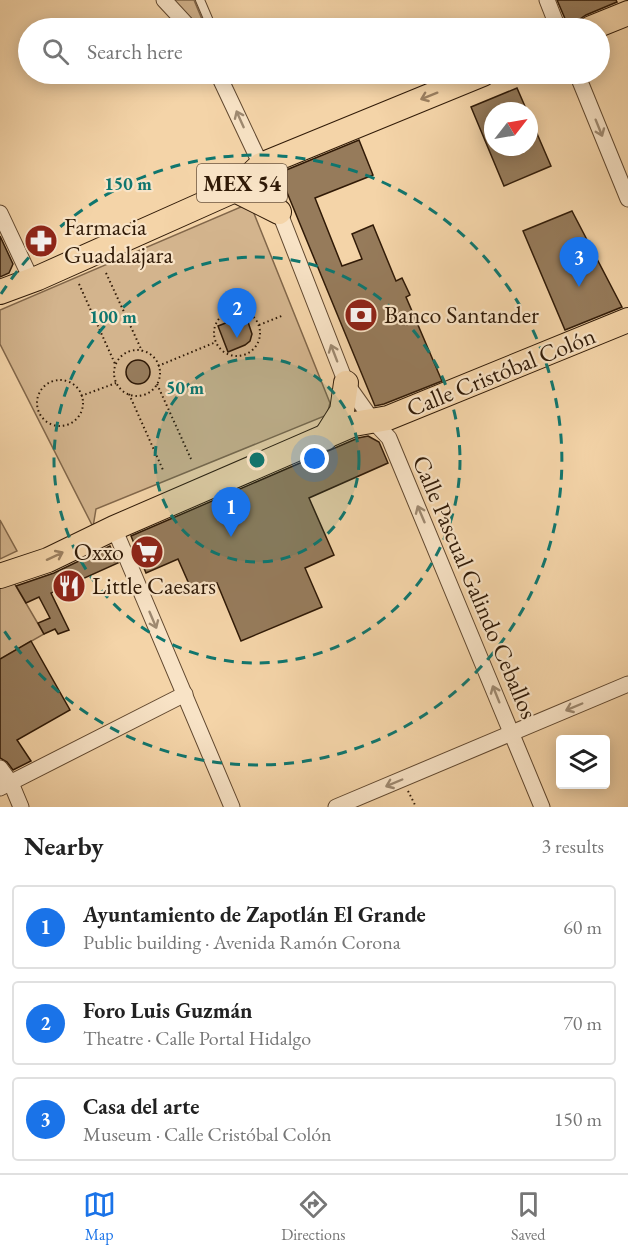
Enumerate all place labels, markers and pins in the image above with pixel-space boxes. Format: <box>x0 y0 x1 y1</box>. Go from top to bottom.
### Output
place label: Farmacia Guadalajara <box>64 211 174 270</box>
pharmacy icon: Farmacia Guadalajara <box>23 223 59 259</box>
pin: 3 <box>560 238 598 287</box>
pin: 2 <box>218 288 256 338</box>
bank icon: Banco Santander <box>343 297 379 333</box>
place label: Banco Santander <box>384 299 539 330</box>
centre of rings <box>247 450 267 470</box>
pin: 1 <box>212 488 250 537</box>
supermarket icon: Oxxo <box>129 534 165 570</box>
place label: Oxxo <box>74 536 124 567</box>
restaurant icon: Little Caesars <box>51 568 87 604</box>
place label: Little Caesars <box>92 570 216 601</box>

